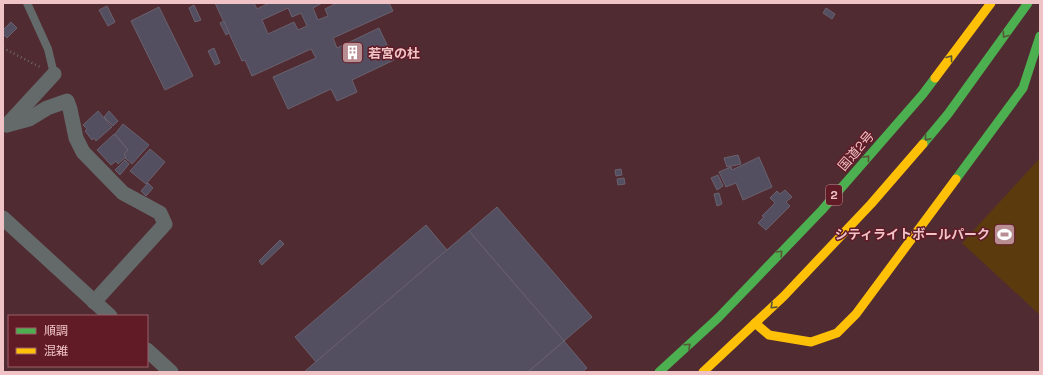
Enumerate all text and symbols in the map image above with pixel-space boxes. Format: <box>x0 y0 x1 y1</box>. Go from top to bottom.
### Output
one-way arrow <box>1003 30 1010 37</box>
building icon: 若宮の杜 <box>339 40 365 66</box>
place label: 若宮の杜 <box>368 45 420 62</box>
one-way arrow <box>946 55 953 62</box>
street label: 国道2号 <box>834 128 878 174</box>
one-way arrow <box>924 134 931 141</box>
one-way arrow <box>863 155 870 162</box>
road number: 2 <box>826 185 842 205</box>
sports icon: シティライトボールパーク <box>992 221 1018 247</box>
place label: シティライトボールパーク <box>835 226 990 243</box>
one-way arrow <box>775 251 782 258</box>
one-way arrow <box>770 301 778 309</box>
legend <box>8 315 148 367</box>
text: 順調 <box>44 323 68 339</box>
text: 混雑 <box>44 343 68 359</box>
one-way arrow <box>683 343 691 350</box>

